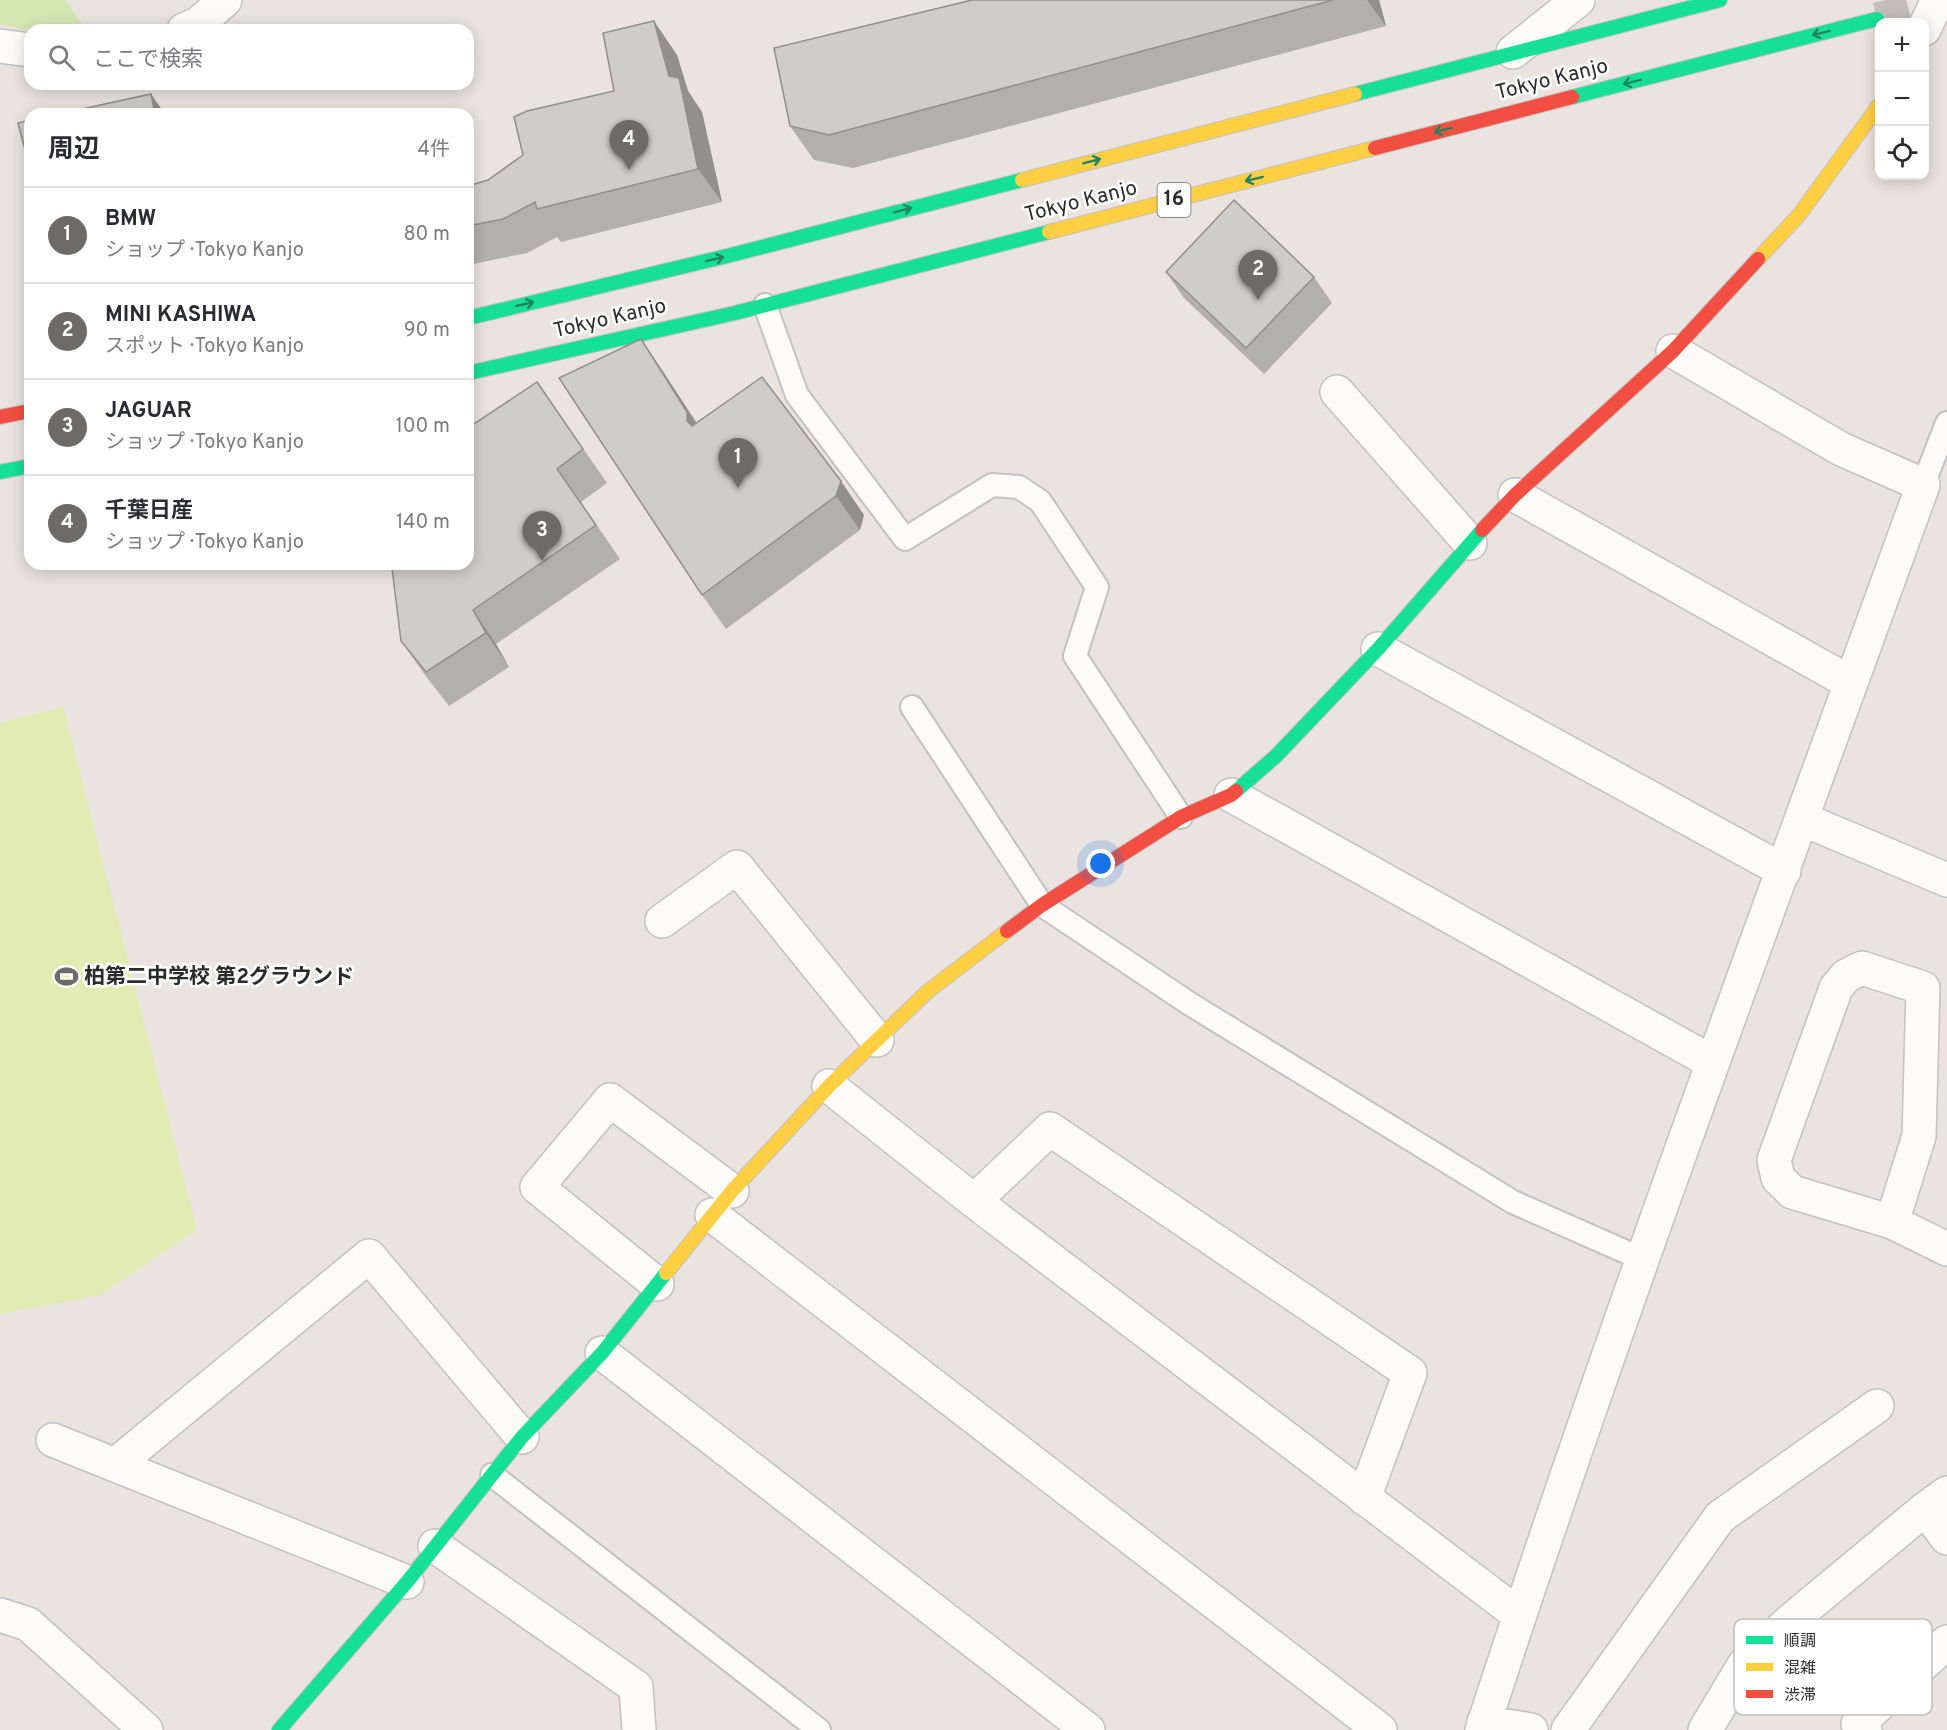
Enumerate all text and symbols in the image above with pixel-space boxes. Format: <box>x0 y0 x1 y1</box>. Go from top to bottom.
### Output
map controls <box>1875 18 1929 180</box>
button: + <box>1875 18 1929 72</box>
search box <box>24 24 474 90</box>
one-way arrow <box>1812 28 1831 40</box>
icon: search <box>45 41 78 74</box>
text: ここで検索 <box>93 47 203 74</box>
street label: Tokyo Kanjo <box>1493 53 1611 107</box>
button: − <box>1875 72 1929 126</box>
one-way arrow <box>1623 76 1642 88</box>
pin: 4 <box>610 120 648 170</box>
one-way arrow <box>1434 125 1453 137</box>
button: locate <box>1875 126 1929 180</box>
text: 周辺 <box>48 134 100 167</box>
text: 4件 <box>418 137 450 163</box>
one-way arrow <box>1082 155 1101 166</box>
one-way arrow <box>1245 174 1264 185</box>
street label: Tokyo Kanjo <box>1022 175 1140 229</box>
road number: 16 <box>1158 183 1190 217</box>
one-way arrow <box>894 204 913 215</box>
text: BMW <box>105 206 156 233</box>
text: 1 <box>64 222 72 248</box>
text: 80 m <box>404 222 450 248</box>
text: ショップ · Tokyo Kanjo <box>105 238 304 264</box>
pin: 2 <box>1238 250 1278 300</box>
one-way arrow <box>705 252 724 264</box>
street label: Tokyo Kanjo <box>551 293 669 345</box>
one-way arrow <box>515 298 534 310</box>
text: MINI KASHIWA <box>105 302 256 329</box>
text: 2 <box>61 318 74 344</box>
text: 90 m <box>404 318 450 344</box>
text: スポット · Tokyo Kanjo <box>105 334 304 360</box>
text: JAGUAR <box>105 398 192 425</box>
text: 3 <box>62 414 74 440</box>
text: 100 m <box>395 414 450 440</box>
text: ショップ · Tokyo Kanjo <box>105 430 304 456</box>
pin: 1 <box>718 438 758 488</box>
text: 千葉日産 <box>105 498 193 525</box>
text: 4 <box>61 510 74 536</box>
text: 140 m <box>396 510 450 536</box>
pin: 3 <box>522 512 562 561</box>
text: ショップ · Tokyo Kanjo <box>105 530 304 556</box>
your location <box>1086 849 1115 878</box>
sports icon: 柏第二中学校 第2グラウンド <box>53 964 79 990</box>
place label: 柏第二中学校 第2グラウンド <box>84 964 354 991</box>
legend <box>1734 1619 1932 1715</box>
text: 順調 <box>1784 1632 1816 1652</box>
text: 混雑 <box>1784 1659 1816 1679</box>
text: 渋滞 <box>1784 1686 1816 1706</box>

